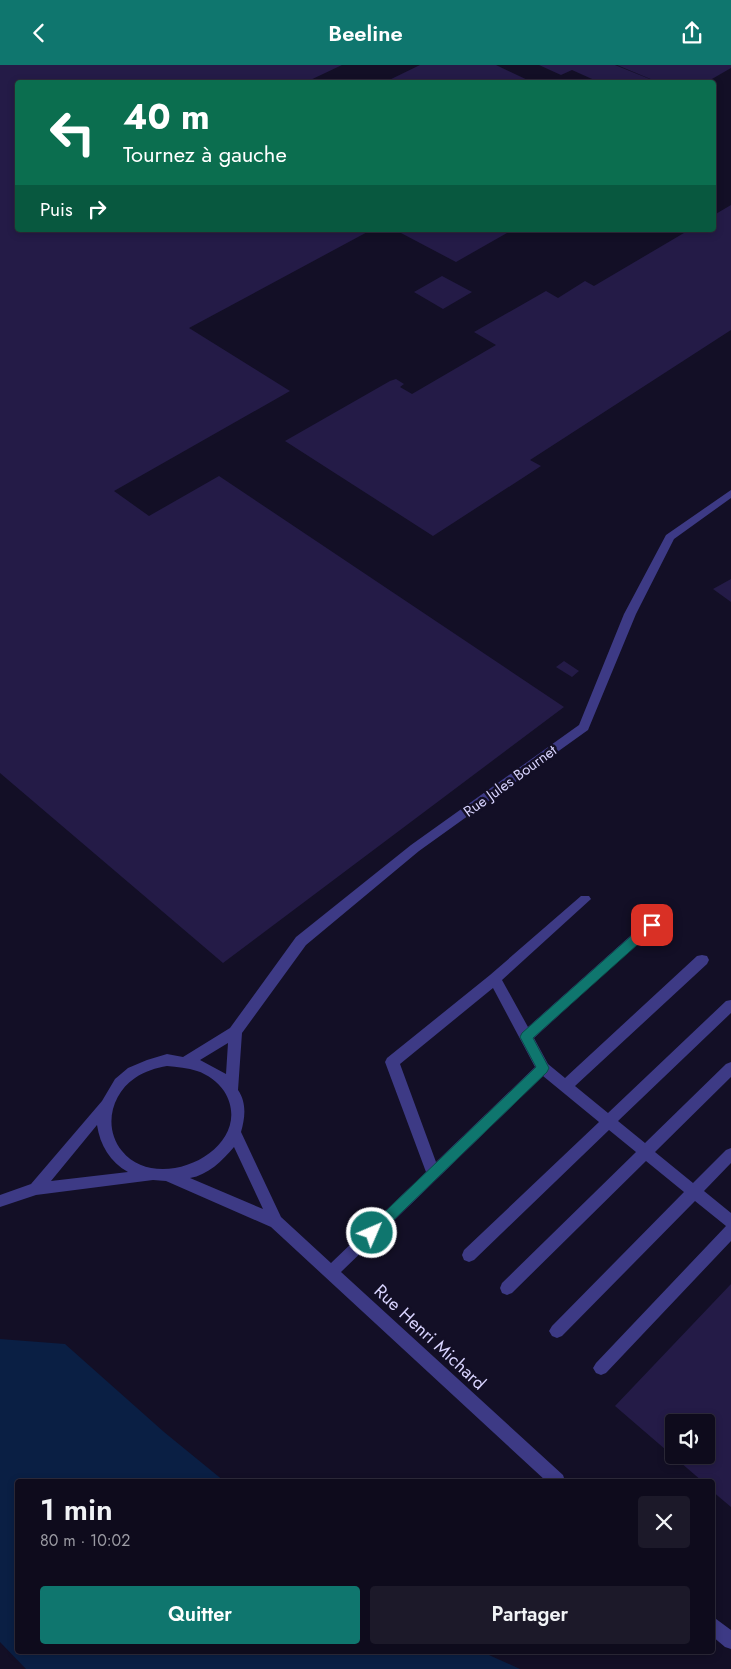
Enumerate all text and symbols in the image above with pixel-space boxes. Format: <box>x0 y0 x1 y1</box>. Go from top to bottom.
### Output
text: Beeline <box>328 17 403 49</box>
icon: back <box>25 19 53 47</box>
icon: share <box>678 19 706 47</box>
text: 40 m <box>123 92 210 142</box>
icon: left <box>40 100 105 165</box>
text: Tournez à gauche <box>123 138 287 170</box>
icon: right <box>83 195 111 223</box>
text: Puis <box>40 196 73 223</box>
street label: Rue Jules Bournet <box>459 739 561 822</box>
pin <box>631 904 673 946</box>
icon: arrive <box>638 911 666 939</box>
position arrow <box>345 1206 397 1258</box>
street label: Rue Henri Michard <box>368 1278 492 1396</box>
map controls <box>665 1414 715 1464</box>
button: sound <box>665 1414 715 1464</box>
text: 1 min <box>40 1488 113 1531</box>
button: close <box>638 1496 690 1548</box>
text: 80 m · 10:02 <box>40 1529 130 1552</box>
button: Quitter <box>40 1586 360 1644</box>
button: Partager <box>370 1586 690 1644</box>

